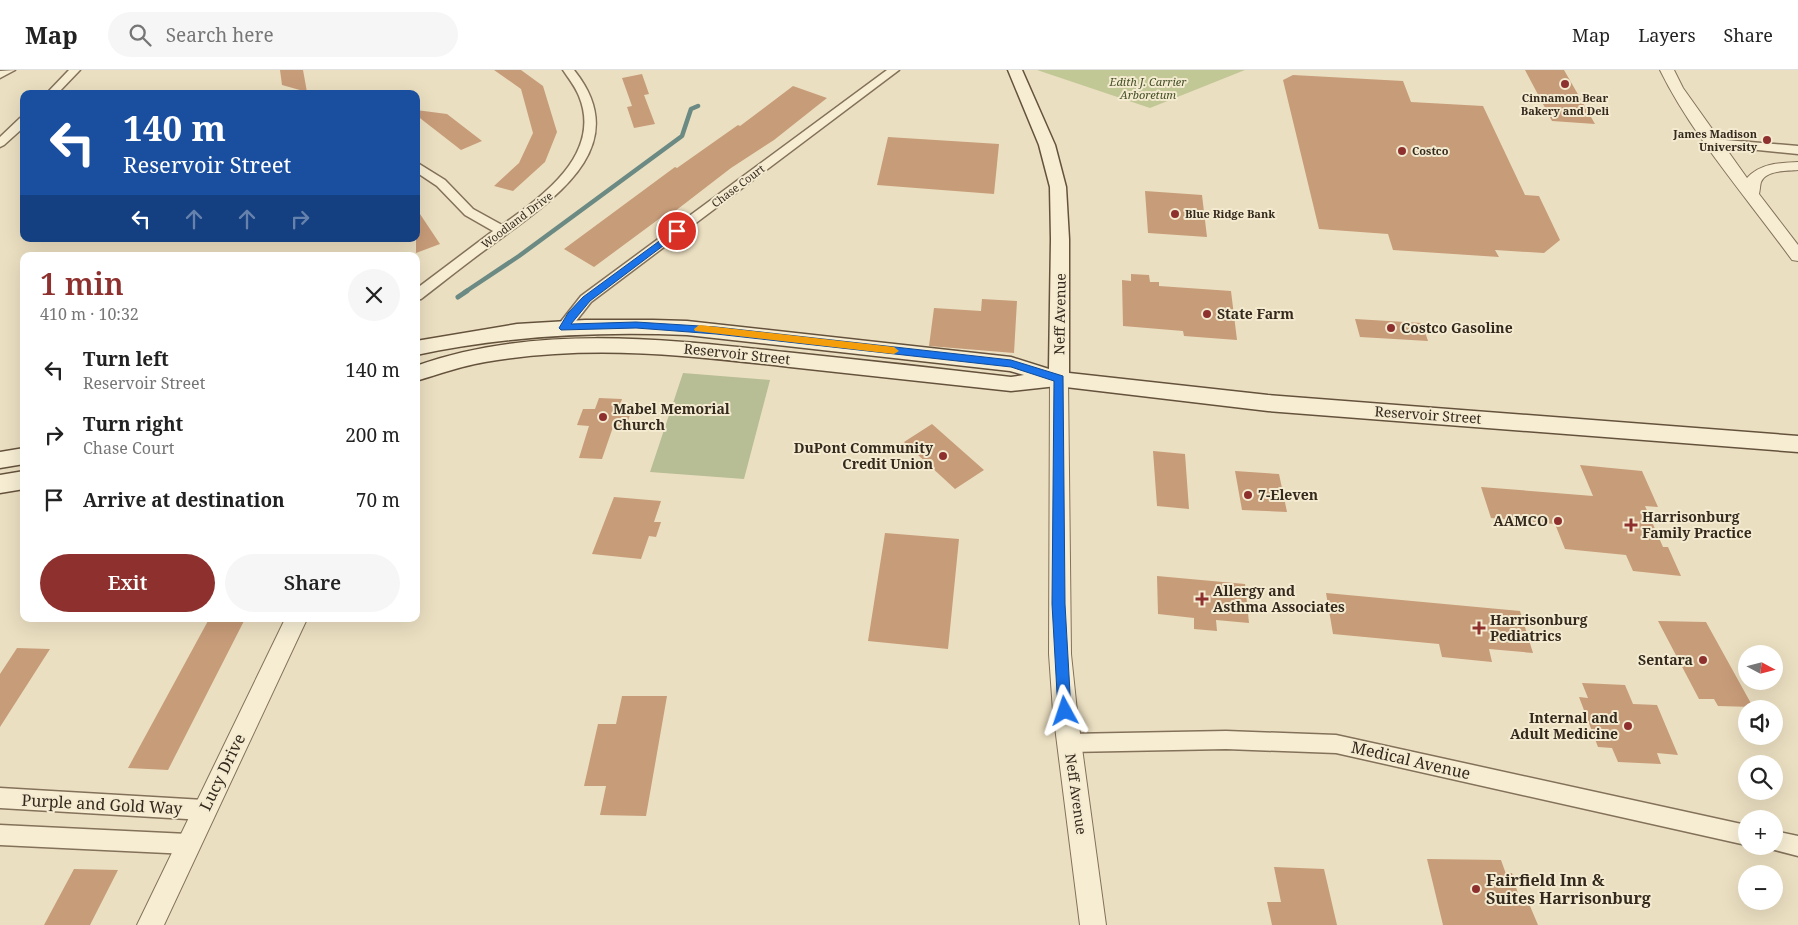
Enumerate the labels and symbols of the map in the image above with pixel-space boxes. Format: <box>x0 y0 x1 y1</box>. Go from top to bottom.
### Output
park label: Edith J. Carrier Arboretum <box>1109 74 1187 102</box>
marker: Cinnamon Bear Bakery and Deli <box>1559 78 1571 90</box>
place label: Cinnamon Bear Bakery and Deli <box>1521 90 1609 118</box>
place label: James Madison University <box>1672 126 1758 154</box>
marker: James Madison University <box>1761 134 1773 146</box>
place label: Costco <box>1412 143 1449 158</box>
marker: Costco <box>1396 145 1408 157</box>
street label: Chase Court <box>708 161 767 210</box>
street label: Woodland Drive <box>478 188 555 251</box>
place label: Blue Ridge Bank <box>1185 206 1275 221</box>
marker: Blue Ridge Bank <box>1169 208 1181 220</box>
pin <box>656 210 698 252</box>
street label: Neff Avenue <box>1049 273 1070 355</box>
place label: State Farm <box>1217 304 1294 323</box>
marker: State Farm <box>1201 308 1213 320</box>
place label: Costco Gasoline <box>1401 318 1513 337</box>
marker: Costco Gasoline <box>1385 322 1397 334</box>
street label: Reservoir Street <box>683 338 791 369</box>
place label: Mabel Memorial Church <box>613 399 730 434</box>
street label: Reservoir Street <box>1374 401 1482 428</box>
marker: Mabel Memorial Church <box>597 411 609 423</box>
place label: DuPont Community Credit Union <box>794 438 934 473</box>
marker: DuPont Community Credit Union <box>937 450 949 462</box>
place label: 7-Eleven <box>1258 485 1318 504</box>
marker: 7-Eleven <box>1242 489 1254 501</box>
place label: Harrisonburg Family Practice <box>1642 507 1752 542</box>
place label: AAMCO <box>1493 511 1548 530</box>
marker: AAMCO <box>1552 515 1564 527</box>
marker: Harrisonburg Family Practice <box>1624 518 1638 532</box>
place label: Allergy and Asthma Associates <box>1213 581 1345 616</box>
marker: Allergy and Asthma Associates <box>1195 592 1209 606</box>
place label: Harrisonburg Pediatrics <box>1490 610 1588 645</box>
marker: Harrisonburg Pediatrics <box>1472 621 1486 635</box>
north arrow <box>1738 645 1782 690</box>
place label: Sentara <box>1638 650 1693 669</box>
marker: Sentara <box>1697 654 1709 666</box>
position arrow <box>1038 684 1090 736</box>
place label: Internal and Adult Medicine <box>1510 708 1618 743</box>
marker: Internal and Adult Medicine <box>1622 720 1634 732</box>
street label: Lucy Drive <box>194 730 250 814</box>
street label: Medical Avenue <box>1349 736 1473 784</box>
street label: Neff Avenue <box>1061 752 1092 836</box>
street label: Purple and Gold Way <box>21 789 184 819</box>
place label: Fairfield Inn & Suites Harrisonburg <box>1486 869 1651 909</box>
marker: Fairfield Inn & Suites Harrisonburg <box>1470 883 1482 895</box>

